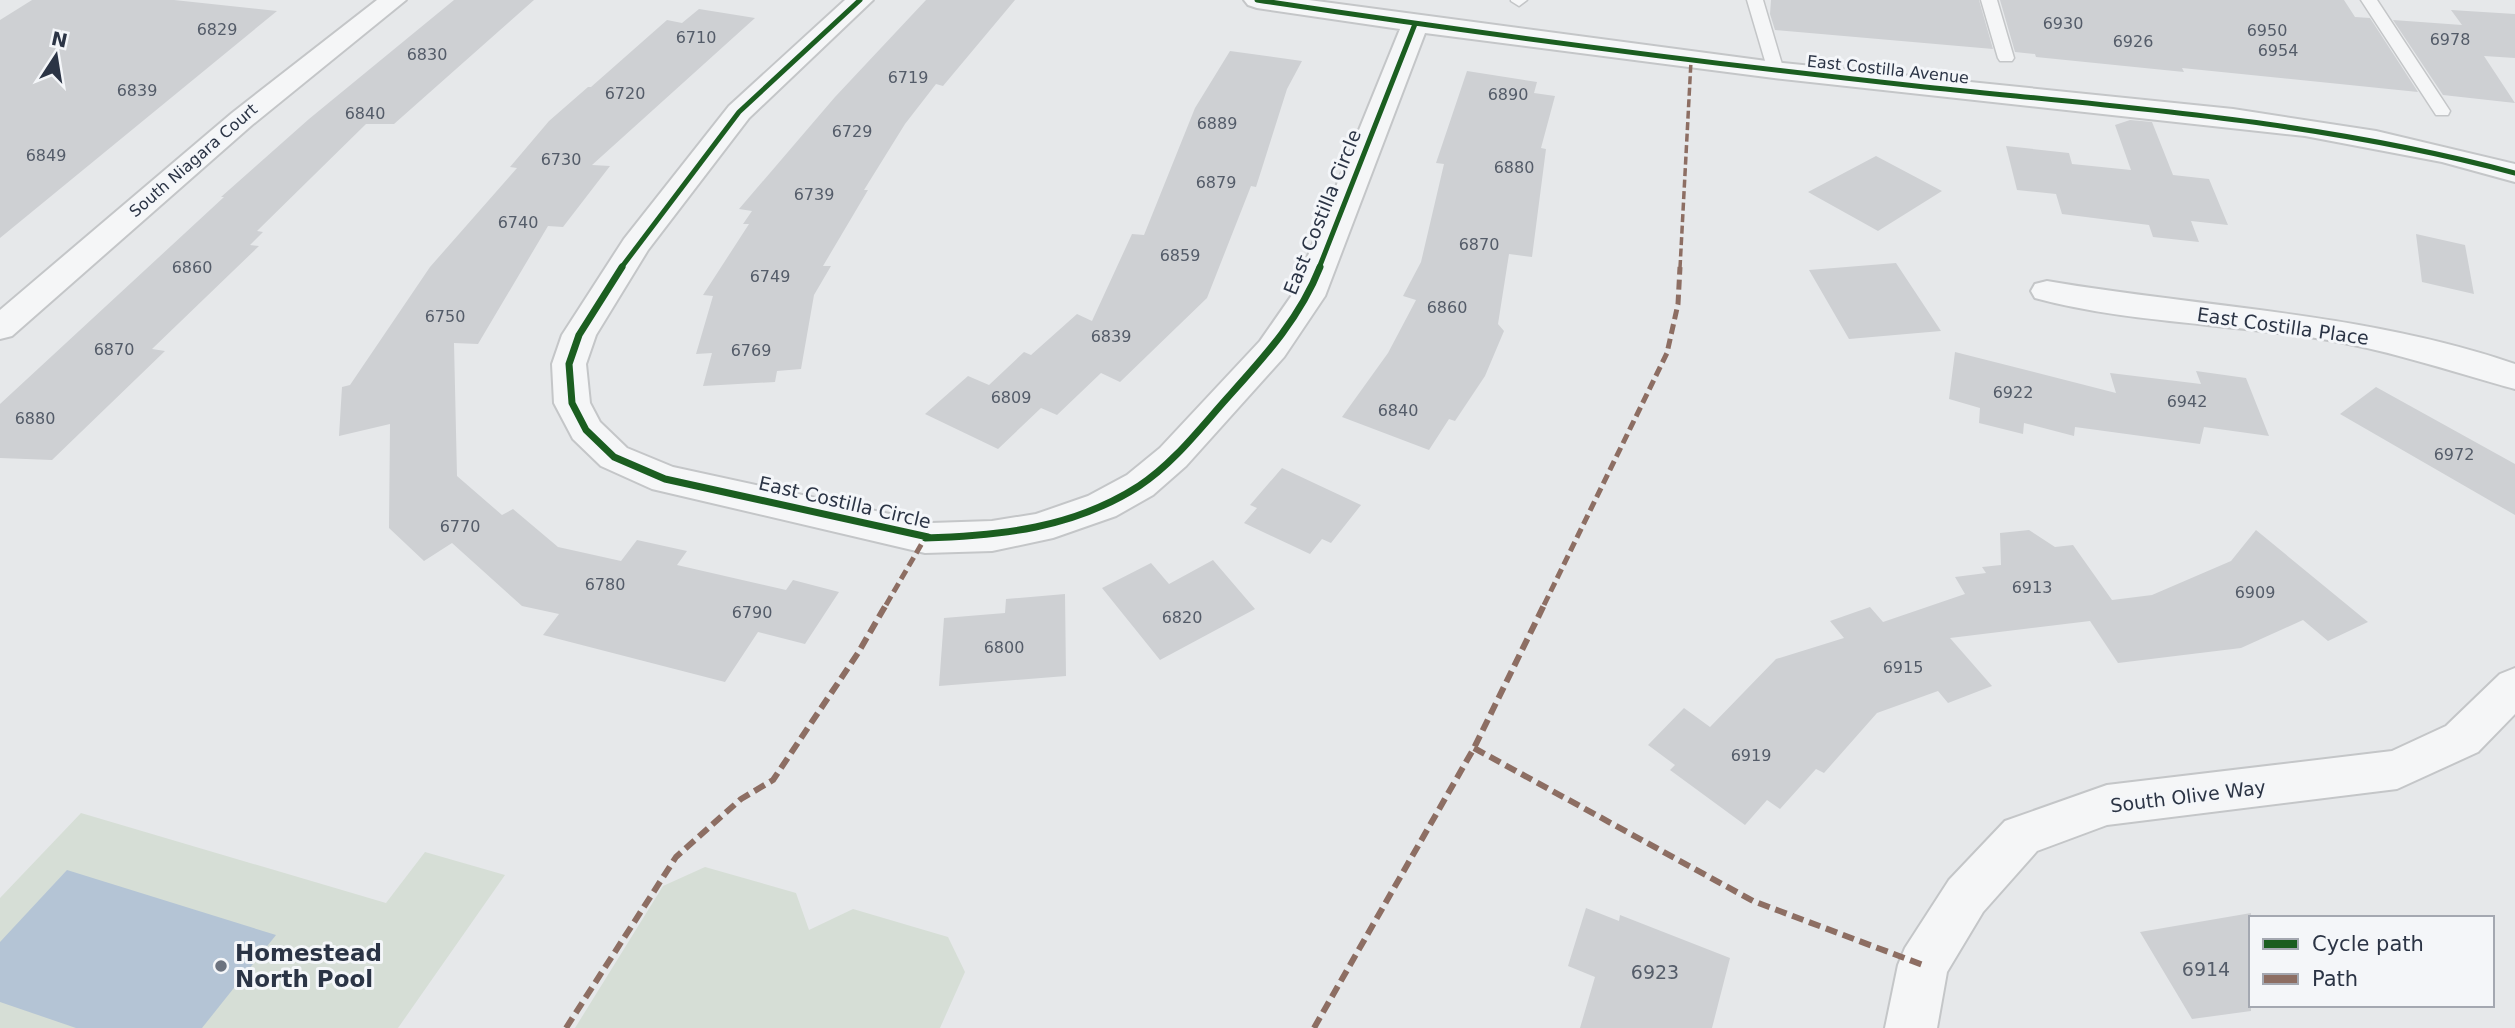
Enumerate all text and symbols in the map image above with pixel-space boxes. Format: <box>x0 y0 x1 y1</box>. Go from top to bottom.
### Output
house number: 6930 <box>2043 14 2083 33</box>
house number: 6829 <box>197 20 237 39</box>
north arrow <box>21 21 91 91</box>
house number: 6950 <box>2247 21 2287 40</box>
text: N <box>49 27 70 52</box>
house number: 6710 <box>676 28 716 47</box>
house number: 6978 <box>2430 30 2470 49</box>
house number: 6926 <box>2113 32 2153 51</box>
house number: 6954 <box>2258 41 2298 60</box>
house number: 6830 <box>407 45 447 64</box>
street label: East Costilla Avenue <box>1806 52 1970 87</box>
house number: 6719 <box>888 68 928 87</box>
house number: 6839 <box>117 81 157 100</box>
house number: 6720 <box>605 84 645 103</box>
house number: 6890 <box>1488 85 1528 104</box>
street label: South Niagara Court <box>126 100 261 221</box>
house number: 6840 <box>345 104 385 123</box>
house number: 6889 <box>1197 114 1237 133</box>
house number: 6729 <box>832 122 872 141</box>
street label: East Costilla Circle <box>1279 126 1365 298</box>
house number: 6849 <box>26 146 66 165</box>
house number: 6730 <box>541 150 581 169</box>
house number: 6880 <box>1494 158 1534 177</box>
house number: 6879 <box>1196 173 1236 192</box>
house number: 6739 <box>794 185 834 204</box>
house number: 6740 <box>498 213 538 232</box>
house number: 6870 <box>1459 235 1499 254</box>
house number: 6859 <box>1160 246 1200 265</box>
house number: 6860 <box>172 258 212 277</box>
house number: 6749 <box>750 267 790 286</box>
house number: 6860 <box>1427 298 1467 317</box>
street label: East Costilla Place <box>2196 303 2370 349</box>
house number: 6750 <box>425 307 465 326</box>
house number: 6839 <box>1091 327 1131 346</box>
house number: 6870 <box>94 340 134 359</box>
house number: 6769 <box>731 341 771 360</box>
house number: 6922 <box>1993 383 2033 402</box>
house number: 6809 <box>991 388 1031 407</box>
house number: 6942 <box>2167 392 2207 411</box>
house number: 6840 <box>1378 401 1418 420</box>
house number: 6880 <box>15 409 55 428</box>
house number: 6972 <box>2434 445 2474 464</box>
street label: East Costilla Circle <box>757 471 933 533</box>
house number: 6770 <box>440 517 480 536</box>
house number: 6780 <box>585 575 625 594</box>
house number: 6913 <box>2012 578 2052 597</box>
house number: 6909 <box>2235 583 2275 602</box>
house number: 6790 <box>732 603 772 622</box>
house number: 6820 <box>1162 608 1202 627</box>
house number: 6800 <box>984 638 1024 657</box>
house number: 6915 <box>1883 658 1923 677</box>
house number: 6919 <box>1731 746 1771 765</box>
street label: South Olive Way <box>2109 776 2267 816</box>
legend <box>2249 916 2494 1007</box>
text: Cycle path <box>2312 932 2424 956</box>
place label: Homestead North Pool <box>235 940 382 992</box>
marker: Homestead North Pool <box>213 958 229 974</box>
house number: 6914 <box>2182 958 2230 980</box>
house number: 6923 <box>1631 961 1679 983</box>
text: Path <box>2312 967 2358 991</box>

